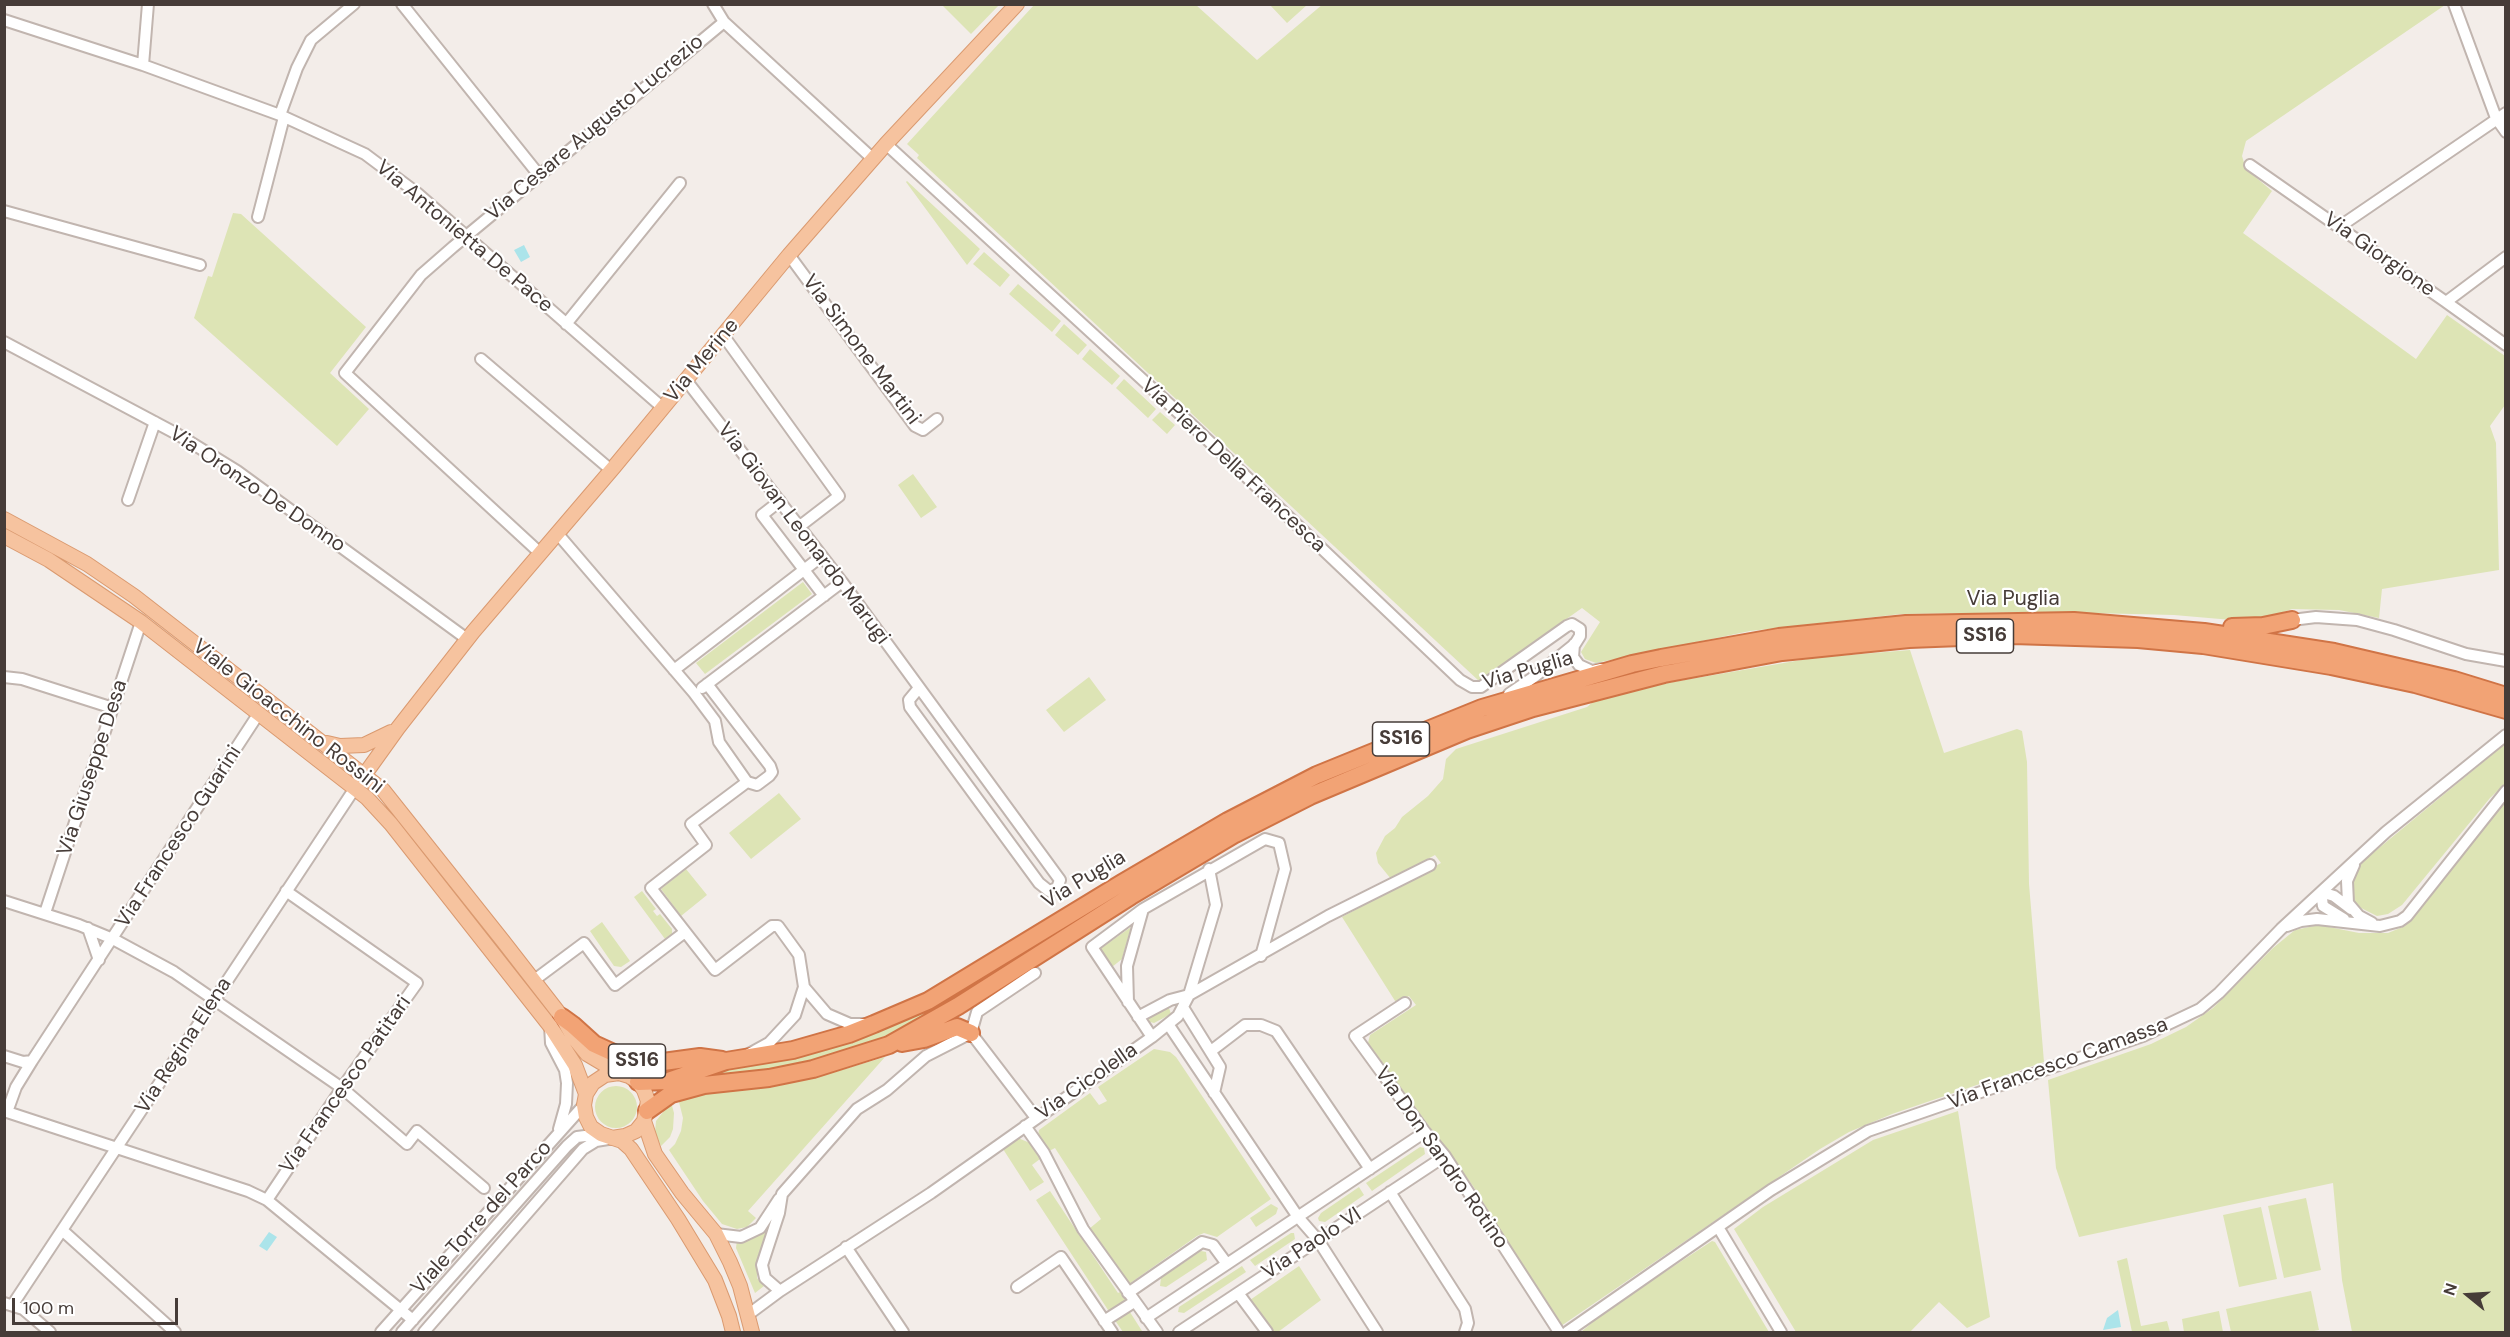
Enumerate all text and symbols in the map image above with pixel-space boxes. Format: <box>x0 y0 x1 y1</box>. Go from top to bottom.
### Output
street label: Via Cesare Augusto Lucrezio <box>481 29 709 227</box>
street label: Via Antonietta De Pace <box>370 155 558 319</box>
street label: Via Giorgione <box>2318 207 2440 303</box>
street label: Via Simone Martini <box>796 270 926 430</box>
street label: Via Merine <box>659 314 745 408</box>
street label: Via Piero Della Francesca <box>1135 374 1331 558</box>
street label: Via Giovan Leonardo Marugi <box>711 418 895 650</box>
street label: Via Oronzo De Donno <box>164 422 350 558</box>
street label: Via Puglia <box>1966 586 2060 612</box>
road number: SS16 <box>1956 619 2014 653</box>
street label: Viale Gioacchino Rossini <box>187 634 389 800</box>
street label: Via Puglia <box>1480 646 1576 696</box>
street label: Via Giuseppe Desa <box>53 677 133 859</box>
road number: SS16 <box>1372 722 1430 756</box>
street label: Via Francesco Guarini <box>111 741 247 933</box>
street label: Via Puglia <box>1038 845 1130 915</box>
street label: Via Regina Elena <box>131 973 237 1119</box>
street label: Via Francesco Patitari <box>275 991 417 1179</box>
street label: Via Francesco Camassa <box>1945 1012 2171 1116</box>
street label: Via Cicolella <box>1031 1038 1143 1126</box>
road number: SS16 <box>608 1044 666 1078</box>
street label: Via Don Sandro Rotino <box>1369 1062 1513 1254</box>
street label: Viale Torre del Parco <box>406 1136 558 1300</box>
street label: Via Paolo VI <box>1258 1203 1366 1285</box>
north arrow <box>2438 1265 2498 1325</box>
text: N <box>2439 1280 2462 1298</box>
scale bar <box>15 1286 182 1324</box>
text: 100 m <box>23 1296 74 1320</box>

